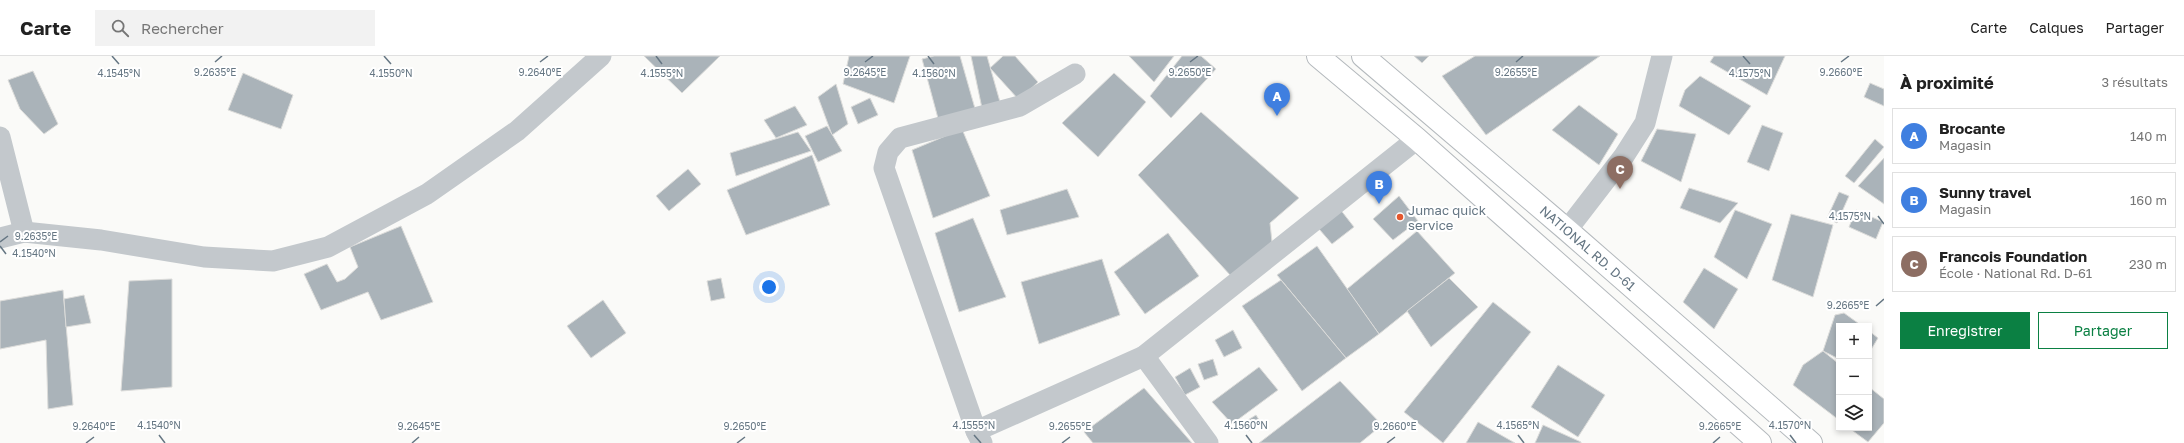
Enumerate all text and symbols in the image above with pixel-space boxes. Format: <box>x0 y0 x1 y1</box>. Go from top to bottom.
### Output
search box <box>95 10 375 46</box>
text: Carte <box>20 16 71 39</box>
icon: search <box>109 17 131 39</box>
text: Rechercher <box>141 19 224 37</box>
text: Carte <box>1970 19 2007 36</box>
text: Calques <box>2029 19 2084 36</box>
text: Partager <box>2106 19 2164 36</box>
text: 9.2635°E <box>194 66 236 78</box>
text: 9.2640°E <box>518 66 562 78</box>
text: 9.2645°E <box>844 66 886 78</box>
text: 9.2650°E <box>1169 66 1211 78</box>
text: 9.2655°E <box>1495 66 1537 78</box>
text: 9.2660°E <box>1819 66 1863 78</box>
text: 4.1545°N <box>97 67 141 79</box>
text: 4.1550°N <box>369 67 413 79</box>
text: 4.1555°N <box>641 67 683 79</box>
text: 4.1560°N <box>912 67 956 79</box>
text: 4.1575°N <box>1729 67 1771 79</box>
text: À proximité <box>1900 72 1994 93</box>
text: 3 résultats <box>2102 74 2168 90</box>
pin: A <box>1264 83 1290 116</box>
text: Brocante <box>1939 119 2005 137</box>
text: A <box>1909 128 1919 144</box>
text: 140 m <box>2130 128 2167 144</box>
text: Magasin <box>1939 137 1991 153</box>
pin: C <box>1607 156 1633 189</box>
pin: B <box>1366 171 1392 204</box>
text: Sunny travel <box>1939 183 2031 201</box>
text: B <box>1909 192 1919 208</box>
text: 160 m <box>2130 192 2167 208</box>
text: Magasin <box>1939 201 1991 217</box>
place label: Jumac quick service <box>1408 202 1487 233</box>
street label: NATIONAL RD. D-61 <box>1537 202 1639 294</box>
text: 4.1575°N <box>1829 210 1871 222</box>
marker: Jumac quick service <box>1395 212 1405 222</box>
text: 9.2635°E <box>15 230 57 242</box>
text: 4.1540°N <box>12 247 56 259</box>
text: Francois Foundation <box>1939 247 2087 265</box>
text: C <box>1909 256 1919 272</box>
text: 230 m <box>2129 256 2167 272</box>
text: École · National Rd. D-61 <box>1939 265 2092 281</box>
your location <box>759 277 779 297</box>
text: 9.2665°E <box>1827 299 1869 311</box>
button: Enregistrer <box>1900 312 2030 349</box>
button: Partager <box>2038 312 2168 349</box>
map controls <box>1836 323 1872 431</box>
button: + <box>1836 323 1872 359</box>
button: − <box>1836 359 1872 395</box>
button: layers <box>1836 395 1872 431</box>
text: 4.1540°N <box>137 419 181 431</box>
text: 4.1555°N <box>953 419 995 431</box>
text: 4.1560°N <box>1224 419 1268 431</box>
text: 4.1565°N <box>1496 419 1540 431</box>
text: 4.1570°N <box>1769 419 1811 431</box>
text: 9.2640°E <box>72 420 116 432</box>
text: 9.2645°E <box>398 420 440 432</box>
text: 9.2650°E <box>724 420 766 432</box>
text: 9.2655°E <box>1049 420 1091 432</box>
text: 9.2660°E <box>1373 420 1417 432</box>
text: 9.2665°E <box>1699 420 1741 432</box>

